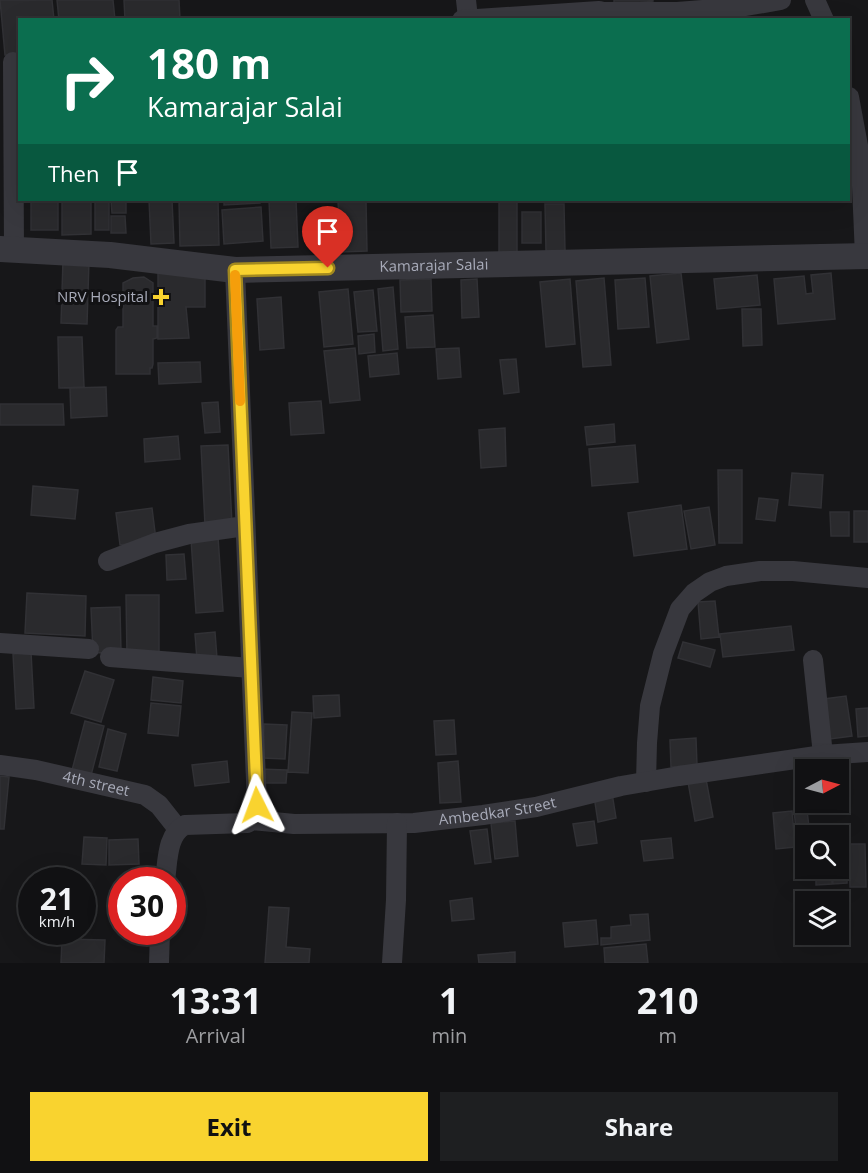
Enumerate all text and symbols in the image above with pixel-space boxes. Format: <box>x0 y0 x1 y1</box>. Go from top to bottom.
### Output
text: 180 m <box>147 34 271 91</box>
icon: right <box>48 42 126 120</box>
text: Kamarajar Salai <box>147 88 343 125</box>
icon: arrive <box>111 156 144 189</box>
text: Then <box>48 158 99 188</box>
pin <box>302 206 353 268</box>
icon: arrive <box>311 215 344 248</box>
street label: Kamarajar Salai <box>379 253 489 276</box>
place label: NRV Hospital <box>57 286 148 306</box>
marker: NRV Hospital <box>152 288 170 306</box>
north arrow <box>795 759 849 813</box>
map controls <box>795 759 849 945</box>
street label: 4th street <box>61 765 132 800</box>
position arrow <box>225 773 289 837</box>
street label: Ambedkar Street <box>437 791 558 829</box>
button: search <box>795 825 849 879</box>
speed limit sign: 30 <box>108 867 186 945</box>
text: 21 <box>40 878 74 919</box>
button: layers <box>795 891 849 945</box>
text: km/h <box>39 911 75 931</box>
text: 13:31 <box>169 976 262 1025</box>
text: 1 <box>439 976 460 1025</box>
text: 210 <box>637 976 699 1025</box>
text: Arrival <box>186 1022 246 1049</box>
text: min <box>431 1022 467 1049</box>
text: m <box>658 1022 677 1049</box>
button: Exit <box>30 1092 428 1161</box>
button: Share <box>440 1092 838 1161</box>

